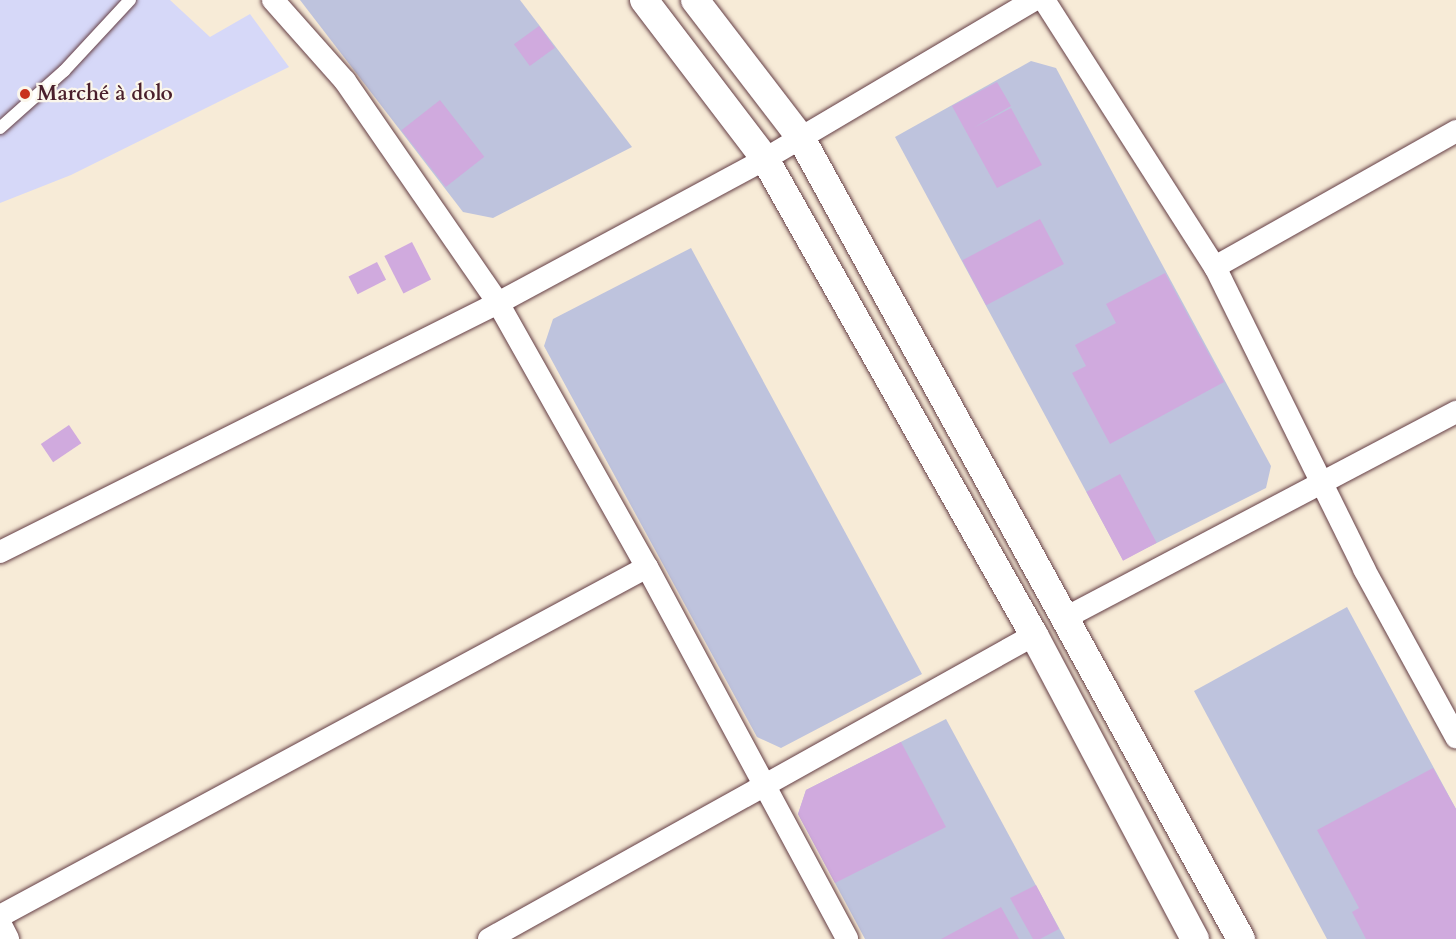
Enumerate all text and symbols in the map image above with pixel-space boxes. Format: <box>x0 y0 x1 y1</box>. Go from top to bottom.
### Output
place label: Marché à dolo <box>37 81 173 107</box>
marker: Marché à dolo <box>18 87 32 101</box>

